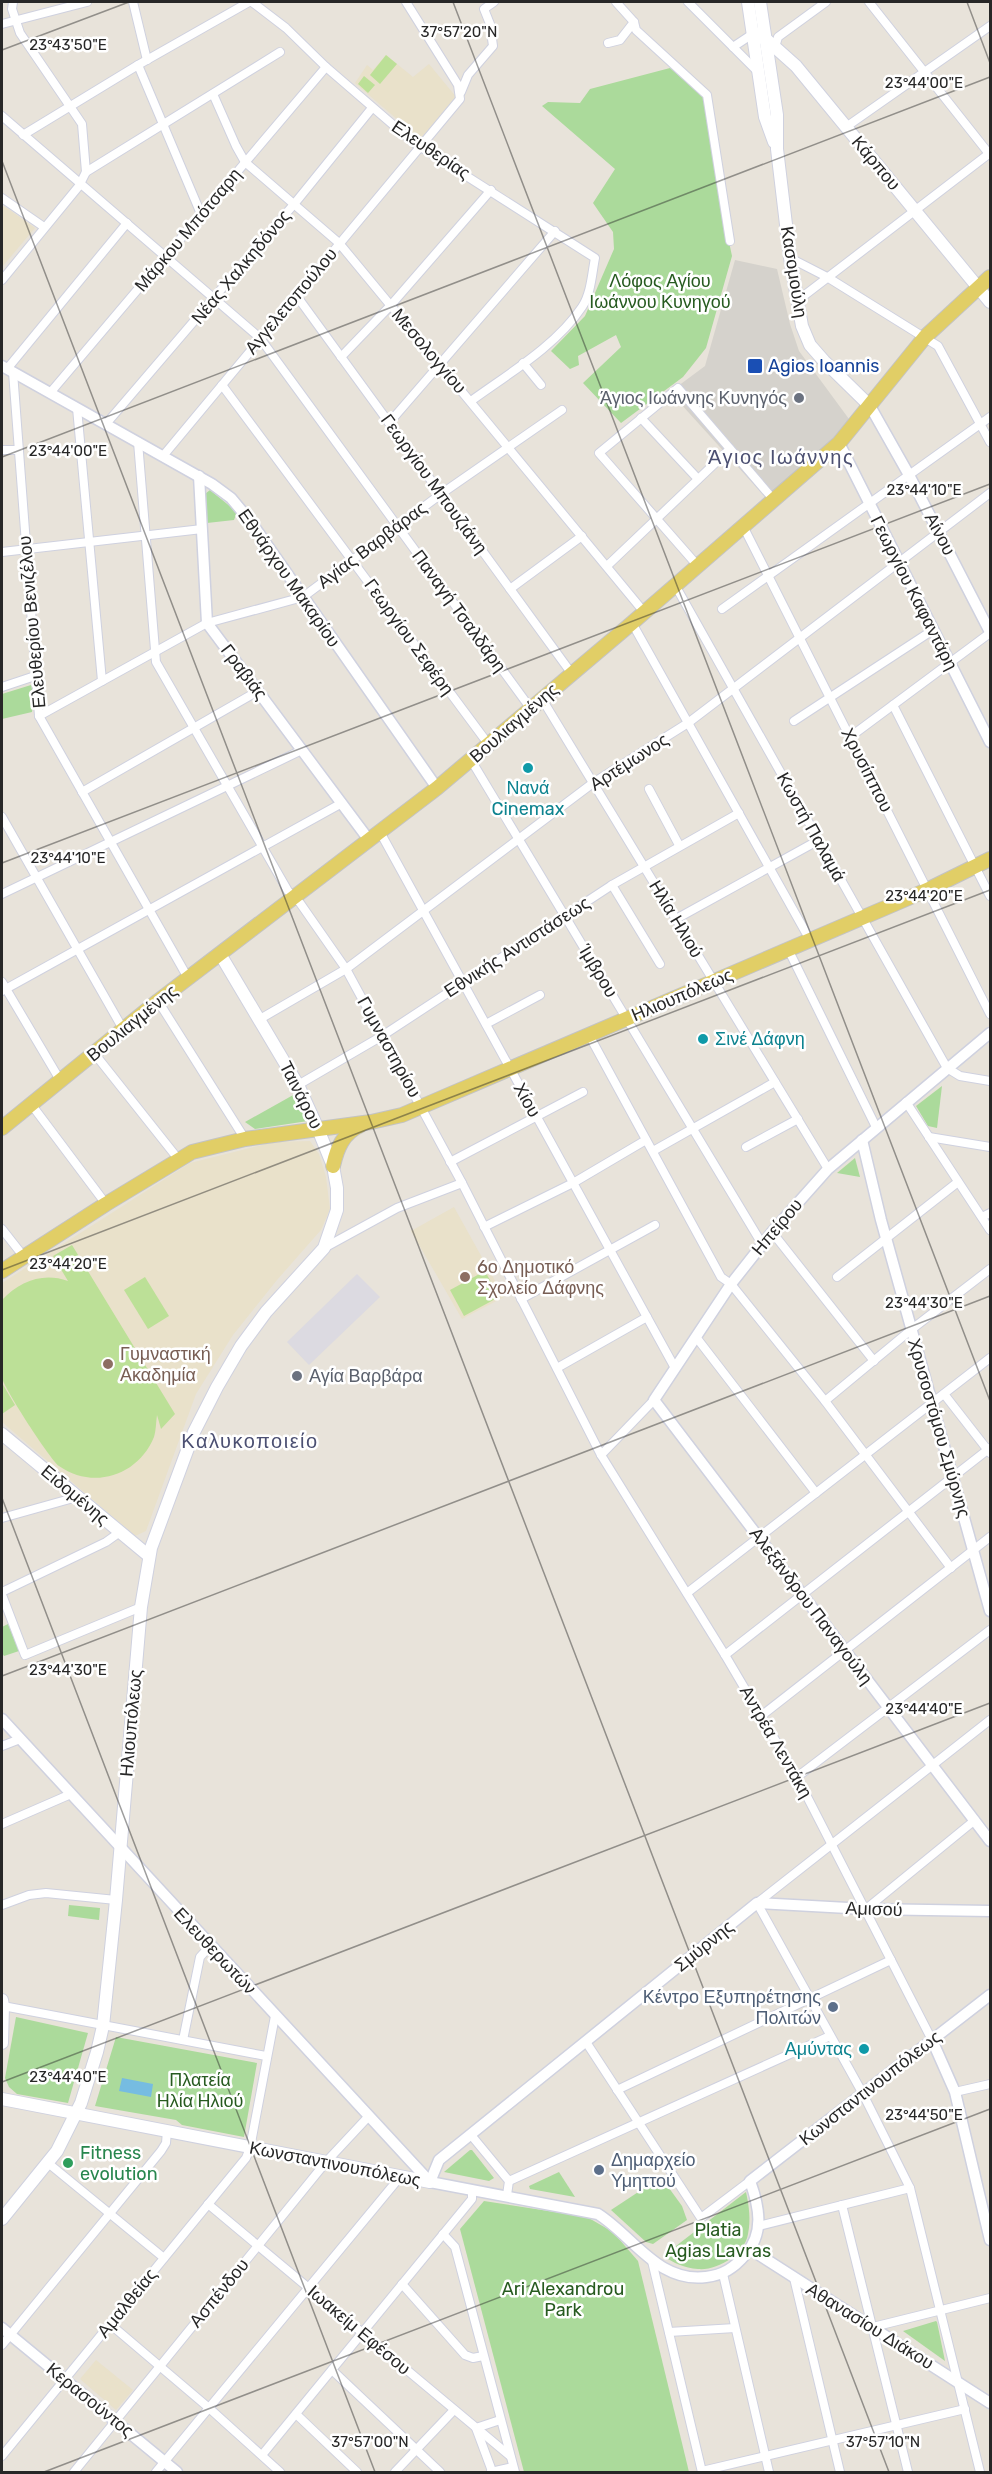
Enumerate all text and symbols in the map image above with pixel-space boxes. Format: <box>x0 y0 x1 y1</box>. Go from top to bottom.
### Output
text: 37°57'20"N <box>421 23 497 41</box>
text: 23°43'50"E <box>29 36 107 54</box>
text: 23°44'00"E <box>885 74 963 92</box>
street label: Ελευθερίας <box>387 116 475 185</box>
street label: Κάρπου <box>847 131 905 195</box>
street label: Μάρκου Μπότσαρη <box>130 164 246 296</box>
street label: Νέας Χαλκηδόνος <box>187 205 295 329</box>
street label: Κασομούλη <box>776 225 812 319</box>
street label: Αγγελετοπούλου <box>240 243 342 359</box>
park label: Λόφος Αγίου Ιωάννου Κυνηγού <box>589 270 731 313</box>
street label: Μεσολογγίου <box>387 304 471 398</box>
place label: Agios Ioannis <box>768 355 880 377</box>
marker: Agios Ioannis <box>746 357 764 375</box>
place label: Άγιος Ιωάννης Κυνηγός <box>600 387 787 409</box>
marker: Άγιος Ιωάννης Κυνηγός <box>792 391 806 405</box>
street label: Γεωργίου Μπουζιάνη <box>376 410 492 558</box>
text: 23°44'00"E <box>29 442 107 460</box>
district label: Άγιος Ιωάννης <box>708 445 854 469</box>
text: 23°44'10"E <box>886 481 962 499</box>
street label: Αγίας Βαρβάρας <box>313 497 431 593</box>
street label: Εθνάρχου Μακαρίου <box>233 505 345 651</box>
street label: Αίνου <box>920 509 960 559</box>
street label: Γεωργίου Καφαντάρη <box>866 512 962 674</box>
street label: Ελευθερίου Βενιζέλου <box>14 535 50 709</box>
street label: Παναγή Τσαλδάρη <box>407 545 511 677</box>
street label: Γεωργίου Σεφέρη <box>359 574 459 700</box>
street label: Γραβιάς <box>216 640 272 704</box>
street label: Βουλιαγμένης <box>465 678 563 768</box>
street label: Χρυσίππου <box>836 724 898 816</box>
street label: Αρτέμωνος <box>586 728 673 796</box>
marker: Νανά Cinemax <box>521 761 535 775</box>
street label: Κωστή Παλαμά <box>772 768 850 886</box>
place label: Νανά Cinemax <box>492 777 565 820</box>
text: 23°44'10"E <box>30 849 106 867</box>
street label: Ηλία Ηλιού <box>644 876 708 962</box>
text: 23°44'20"E <box>885 887 963 905</box>
street label: Εθνικής Αντιστάσεως <box>440 892 594 1002</box>
street label: Ίμβρου <box>573 940 622 1001</box>
street label: Ηλιουπόλεως <box>628 964 736 1026</box>
street label: Βουλιαγμένης <box>82 980 182 1066</box>
street label: Γυμναστηρίου <box>352 993 426 1101</box>
place label: Σινέ Δάφνη <box>715 1028 805 1050</box>
marker: Σινέ Δάφνη <box>696 1032 710 1046</box>
street label: Ταινάρου <box>275 1058 327 1132</box>
street label: Χίου <box>509 1079 545 1121</box>
street label: Ηπείρου <box>747 1194 807 1260</box>
text: 23°44'20"E <box>29 1255 107 1273</box>
place label: 6ο Δημοτικό Σχολείο Δάφνης <box>477 1256 604 1299</box>
marker: 6ο Δημοτικό Σχολείο Δάφνης <box>458 1270 472 1284</box>
text: 23°44'30"E <box>885 1294 963 1312</box>
street label: Χρυσοστόμου Σμύρνης <box>903 1336 975 1520</box>
place label: Γυμναστική Ακαδημία <box>120 1343 211 1386</box>
marker: Γυμναστική Ακαδημία <box>101 1357 115 1371</box>
place label: Αγία Βαρβάρα <box>309 1365 423 1387</box>
marker: Αγία Βαρβάρα <box>290 1369 304 1383</box>
district label: Καλυκοποιείο <box>181 1429 319 1453</box>
street label: Ειδομένης <box>36 1460 114 1530</box>
street label: Αλεξάνδρου Παναγούλη <box>745 1523 877 1689</box>
text: 23°44'30"E <box>29 1661 107 1679</box>
street label: Ηλιουπόλεως <box>115 1668 147 1778</box>
street label: Αντρέα Λεντάκη <box>735 1682 817 1802</box>
text: 23°44'40"E <box>885 1700 963 1718</box>
street label: Αμισού <box>845 1897 903 1921</box>
street label: Ελευθερωτών <box>169 1903 261 1999</box>
street label: Σμύρνης <box>670 1915 738 1976</box>
place label: Κέντρο Εξυπηρέτησης Πολιτών <box>643 1986 821 2029</box>
marker: Κέντρο Εξυπηρέτησης Πολιτών <box>826 2000 840 2014</box>
street label: Κωνσταντινουπόλεως <box>795 2026 946 2150</box>
place label: Αμύντας <box>785 2038 852 2060</box>
marker: Αμύντας <box>857 2042 871 2056</box>
text: 23°44'40"E <box>29 2068 107 2086</box>
park label: Πλατεία Ηλία Ηλιού <box>157 2069 243 2112</box>
text: 23°44'50"E <box>885 2106 963 2124</box>
street label: Κωνσταντινουπόλεως <box>247 2137 423 2191</box>
place label: Fitness evolution <box>80 2142 158 2185</box>
place label: Δημαρχείο Υμηττού <box>611 2149 696 2192</box>
marker: Fitness evolution <box>61 2156 75 2170</box>
marker: Δημαρχείο Υμηττού <box>592 2163 606 2177</box>
park label: Platia Agias Lavras <box>665 2219 771 2262</box>
street label: Ασπένδου <box>185 2254 253 2332</box>
street label: Αμαλθείας <box>92 2264 162 2342</box>
park label: Ari Alexandrou Park <box>502 2278 624 2321</box>
street label: Αθανασίου Διάκου <box>802 2278 938 2374</box>
street label: Ιωακείμ Εφέσου <box>303 2280 415 2380</box>
street label: Κερασούντος <box>42 2358 138 2442</box>
text: 37°57'00"N <box>331 2433 409 2451</box>
text: 37°57'10"N <box>846 2433 920 2451</box>

